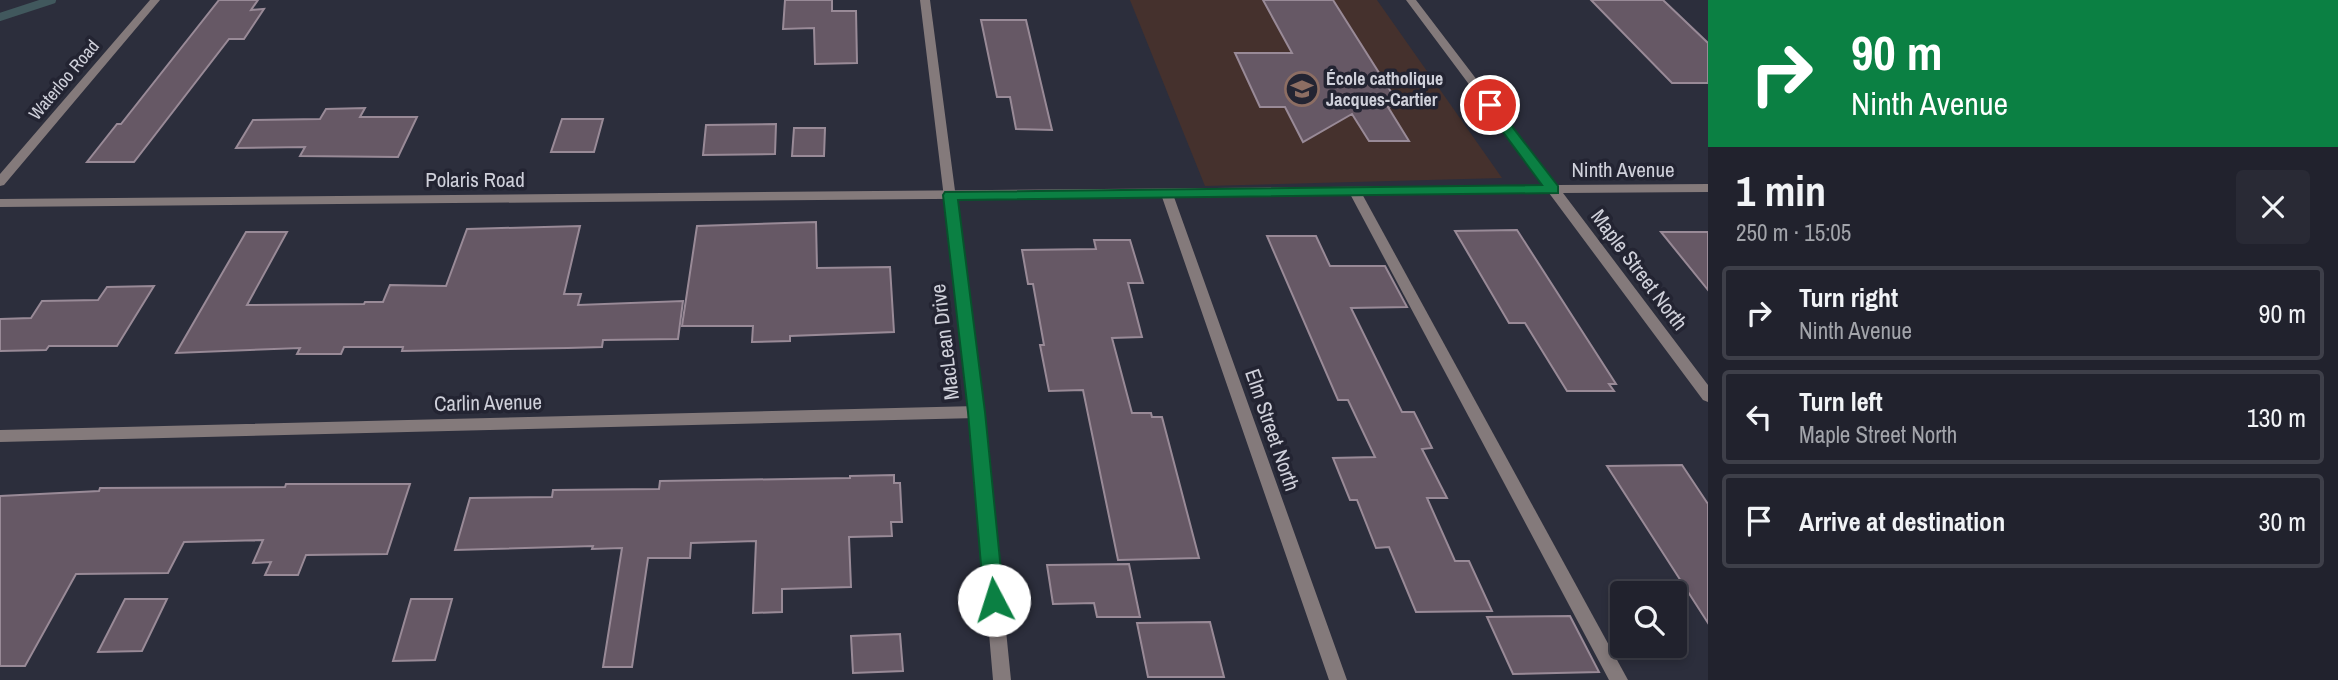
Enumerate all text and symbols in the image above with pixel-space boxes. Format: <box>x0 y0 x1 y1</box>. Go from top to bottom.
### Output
text: 90 m <box>1851 19 1943 85</box>
icon: right <box>1736 28 1827 119</box>
street label: Waterloo Road <box>23 34 105 125</box>
place label: École catholique Jacques-Cartier <box>1326 66 1443 112</box>
school or university icon: École catholique Jacques-Cartier <box>1283 70 1321 108</box>
pin <box>1460 75 1520 135</box>
text: Ninth Avenue <box>1851 82 2008 125</box>
icon: arrive <box>1471 86 1509 124</box>
street label: Ninth Avenue <box>1571 155 1675 184</box>
text: 1 min <box>1736 163 1826 219</box>
street label: Polaris Road <box>425 165 525 194</box>
button: close <box>2236 170 2310 244</box>
street label: Maple Street North <box>1584 203 1694 336</box>
text: 250 m · 15:05 <box>1736 217 1851 248</box>
text: Turn right <box>1799 280 1898 315</box>
street label: MacLean Drive <box>923 282 966 402</box>
icon: right <box>1740 294 1778 332</box>
text: 90 m <box>2259 296 2306 331</box>
text: Ninth Avenue <box>1799 315 1912 346</box>
street label: Elm Street North <box>1238 365 1307 495</box>
text: Turn left <box>1799 384 1883 419</box>
street label: Carlin Avenue <box>434 387 542 418</box>
icon: left <box>1740 398 1778 436</box>
text: 130 m <box>2247 400 2306 435</box>
text: Maple Street North <box>1799 419 1957 450</box>
icon: arrive <box>1740 502 1778 540</box>
text: Arrive at destination <box>1799 504 2005 539</box>
text: 30 m <box>2259 504 2306 539</box>
position arrow <box>957 563 1031 637</box>
map controls <box>1610 581 1687 658</box>
button: search <box>1610 581 1687 658</box>

